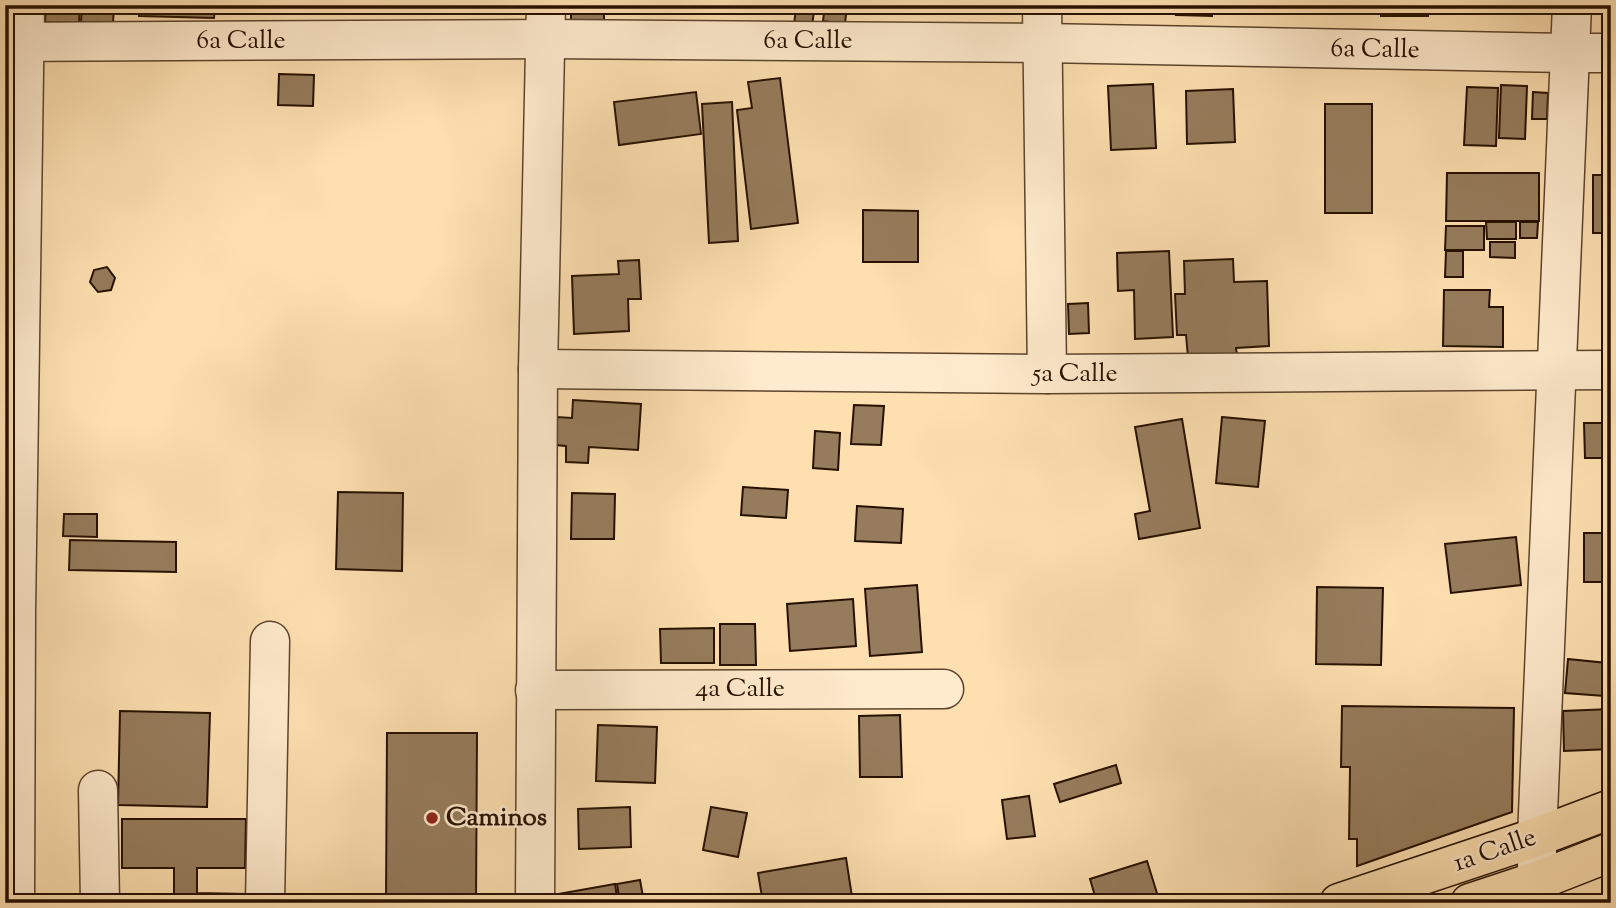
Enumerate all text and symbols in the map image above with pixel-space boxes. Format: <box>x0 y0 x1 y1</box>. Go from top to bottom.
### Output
street label: 6a Calle <box>196 23 286 60</box>
street label: 6a Calle <box>763 23 853 60</box>
street label: 6a Calle <box>1330 31 1420 69</box>
street label: 5a Calle <box>1030 356 1118 393</box>
street label: 4a Calle <box>695 671 785 708</box>
place label: Caminos <box>446 800 547 837</box>
marker: Caminos <box>424 810 440 826</box>
street label: 1a Calle <box>1449 820 1541 882</box>

